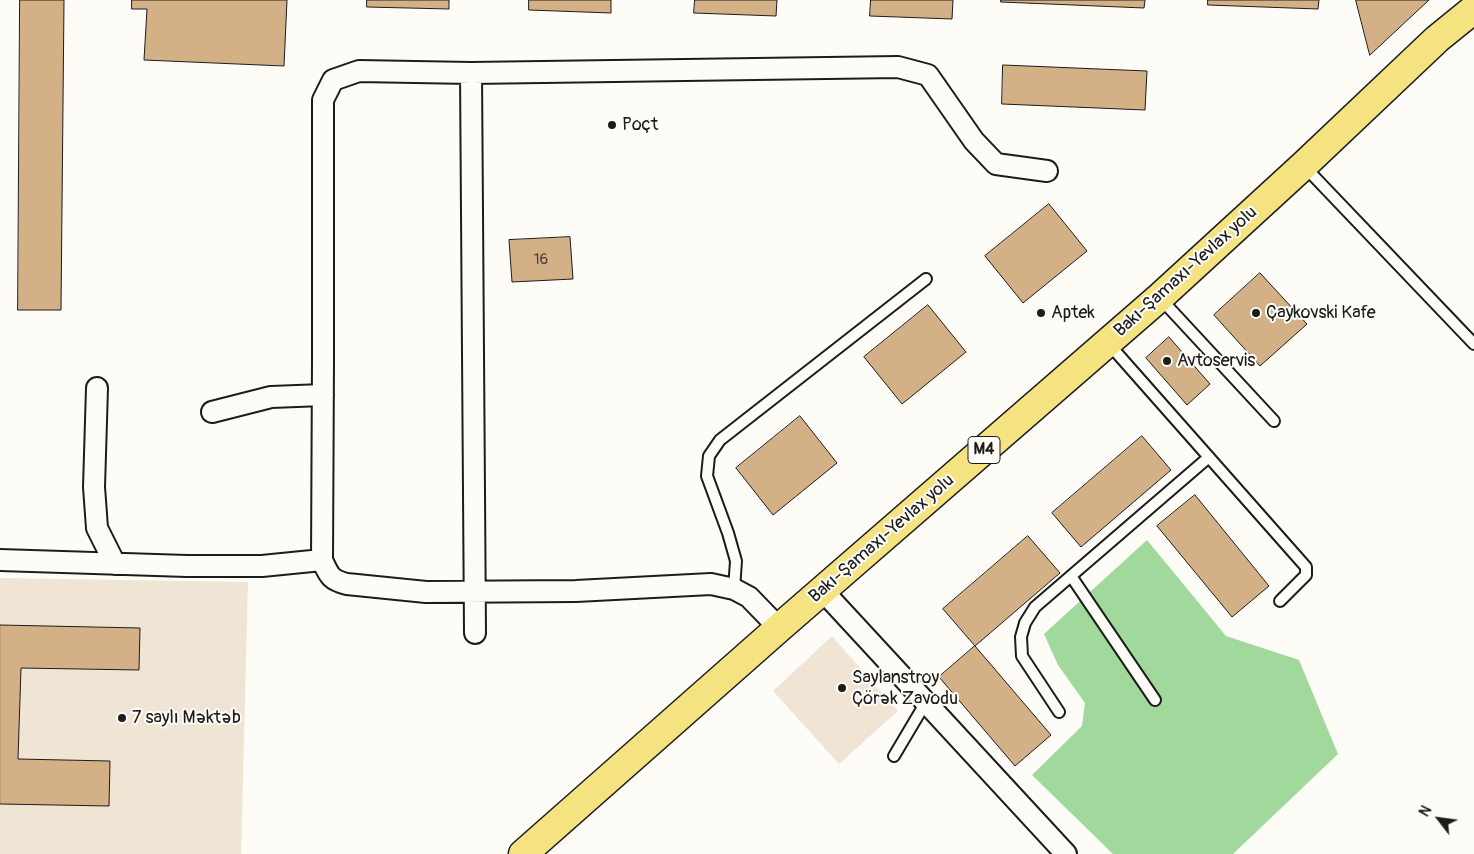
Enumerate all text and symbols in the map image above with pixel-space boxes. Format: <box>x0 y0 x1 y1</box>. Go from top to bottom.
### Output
place label: Poçt <box>622 114 658 136</box>
marker: Poçt <box>606 119 618 131</box>
street label: Bakı-Şamaxı-Yevlax yolu <box>1110 202 1262 342</box>
house number: 16 <box>534 251 548 269</box>
place label: Aptek <box>1051 302 1095 324</box>
place label: Çaykovski Kafe <box>1266 302 1376 324</box>
marker: Aptek <box>1035 307 1047 319</box>
marker: Çaykovski Kafe <box>1250 307 1262 319</box>
place label: Avtoservis <box>1177 350 1255 372</box>
marker: Avtoservis <box>1161 355 1173 367</box>
road number: M4 <box>968 436 1000 464</box>
street label: Bakı-Şamaxı-Yevlax yolu <box>805 470 959 608</box>
place label: Saylanstroy Çörək Zavodu <box>852 667 958 710</box>
marker: Saylanstroy Çörək Zavodu <box>836 682 848 694</box>
place label: 7 saylı Məktəb <box>132 707 241 729</box>
marker: 7 saylı Məktəb <box>116 712 128 724</box>
north arrow <box>1414 794 1464 844</box>
text: N <box>1416 803 1435 820</box>

